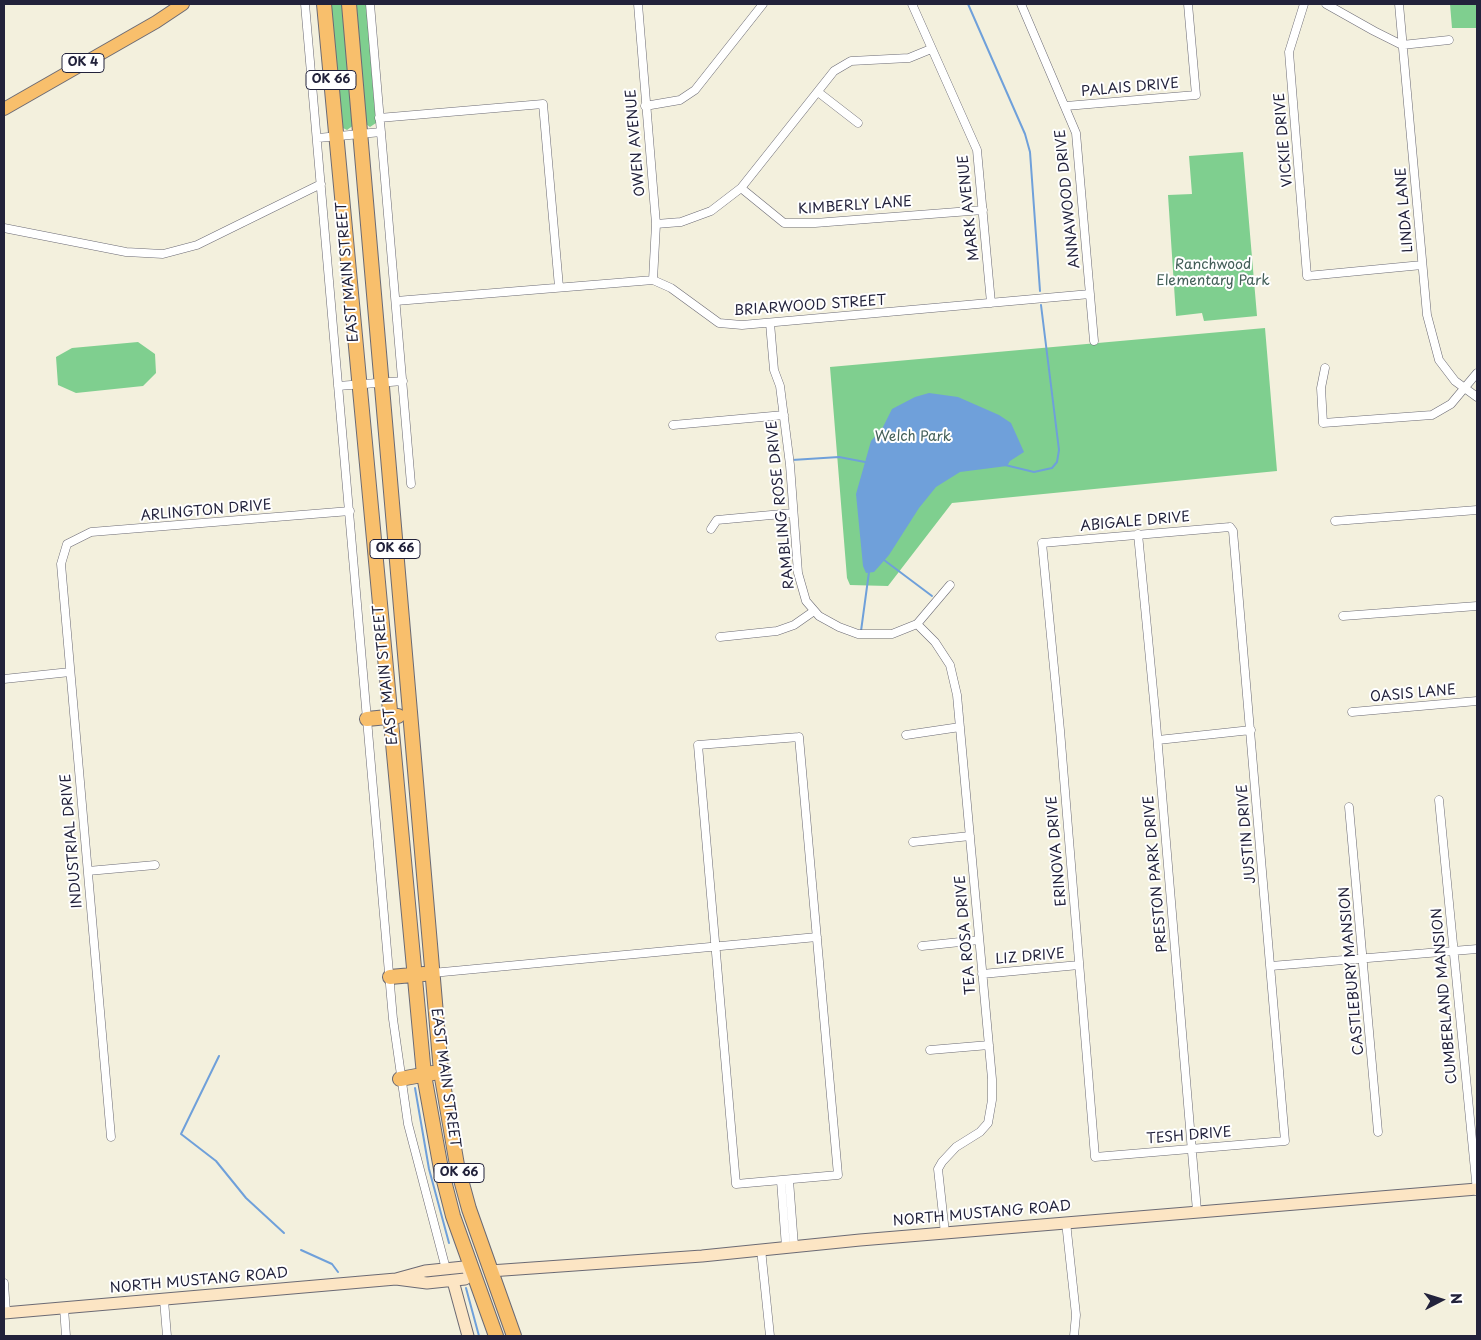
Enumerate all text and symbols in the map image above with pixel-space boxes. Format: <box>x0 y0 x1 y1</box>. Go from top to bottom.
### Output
road number: OK 4 <box>62 54 104 72</box>
road number: OK 66 <box>306 70 356 90</box>
street label: PALAIS DRIVE <box>1080 75 1180 101</box>
street label: OWEN AVENUE <box>623 89 649 197</box>
street label: VICKIE DRIVE <box>1272 92 1296 188</box>
street label: ANNAWOOD DRIVE <box>1052 129 1084 269</box>
street label: MARK AVENUE <box>955 154 983 262</box>
street label: LINDA LANE <box>1393 167 1417 253</box>
street label: KIMBERLY LANE <box>797 194 913 218</box>
street label: EAST MAIN STREET <box>333 201 363 343</box>
park label: Ranchwood Elementary Park <box>1156 257 1270 290</box>
street label: BRIARWOOD STREET <box>733 292 887 320</box>
street label: RAMBLING ROSE DRIVE <box>764 420 798 590</box>
park label: Welch Park <box>875 429 951 445</box>
street label: ARLINGTON DRIVE <box>140 497 272 525</box>
street label: ABIGALE DRIVE <box>1079 509 1191 535</box>
road number: OK 66 <box>370 540 420 558</box>
street label: EAST MAIN STREET <box>370 604 402 746</box>
street label: OASIS LANE <box>1369 682 1457 706</box>
street label: INDUSTRIAL DRIVE <box>58 773 86 909</box>
street label: JUSTIN DRIVE <box>1234 784 1260 884</box>
street label: ERINOVA DRIVE <box>1044 795 1070 907</box>
street label: PRESTON PARK DRIVE <box>1141 795 1171 953</box>
street label: TEA ROSA DRIVE <box>952 874 980 996</box>
street label: CASTLEBURY MANSION <box>1336 886 1368 1056</box>
street label: CUMBERLAND MANSION <box>1429 907 1461 1085</box>
street label: LIZ DRIVE <box>995 946 1065 968</box>
street label: EAST MAIN STREET <box>427 1007 463 1149</box>
street label: TESH DRIVE <box>1146 1124 1232 1148</box>
road number: OK 66 <box>434 1164 484 1182</box>
street label: NORTH MUSTANG ROAD <box>892 1198 1072 1230</box>
street label: NORTH MUSTANG ROAD <box>109 1265 289 1297</box>
north arrow <box>1416 1275 1466 1325</box>
text: N <box>1445 1292 1467 1305</box>

